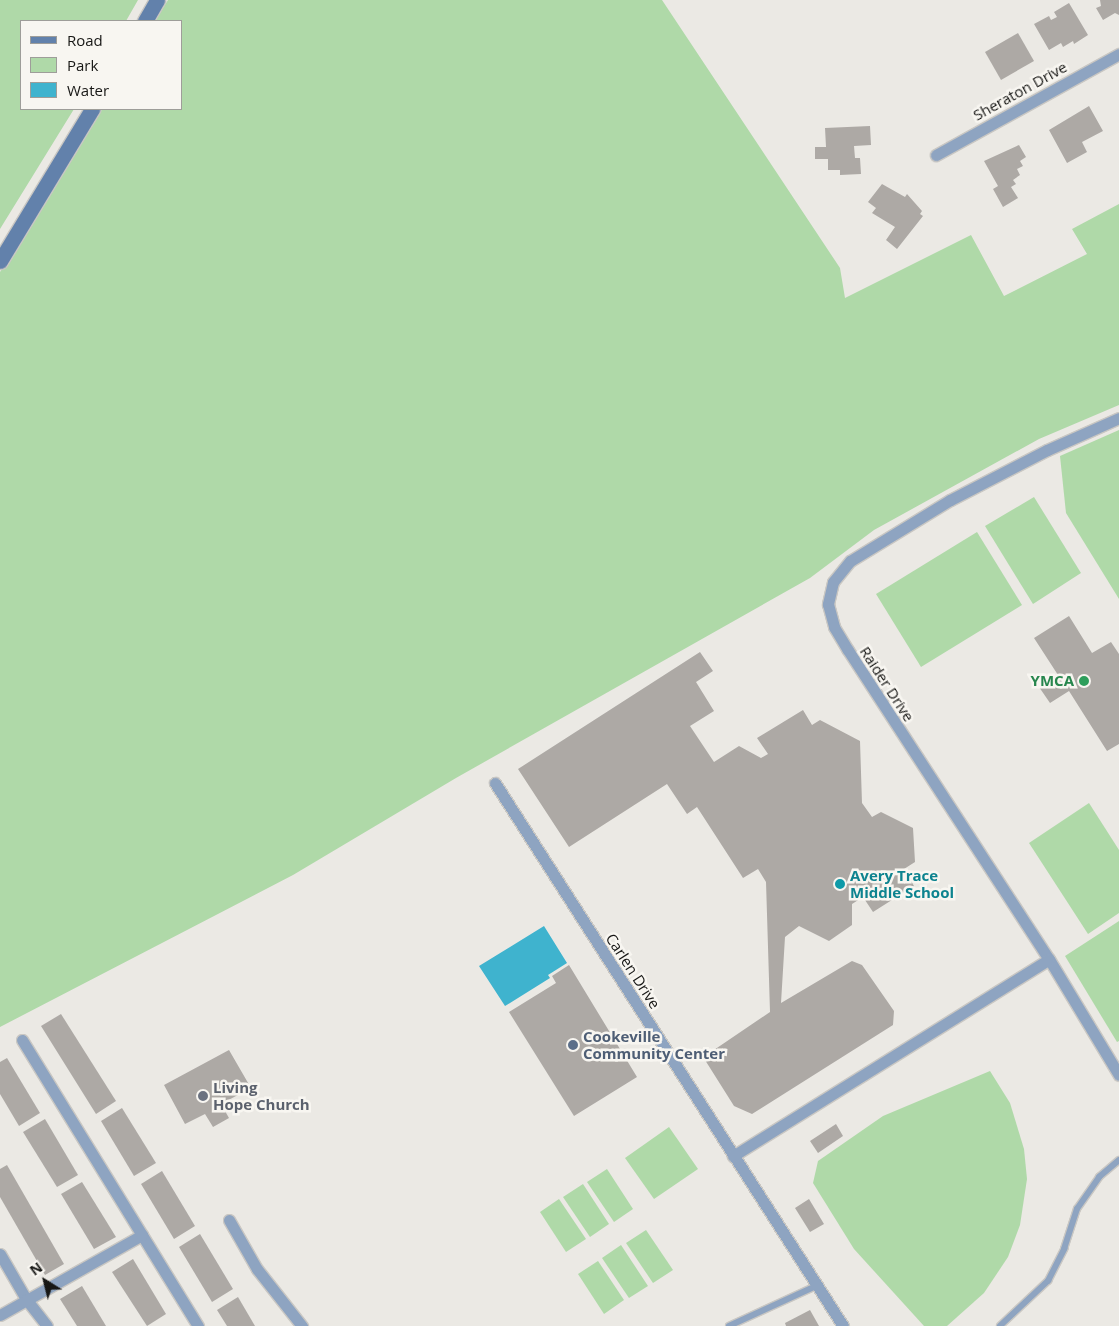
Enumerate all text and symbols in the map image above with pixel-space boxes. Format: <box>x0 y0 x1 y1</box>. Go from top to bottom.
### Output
legend <box>20 20 182 110</box>
text: Road <box>67 30 103 50</box>
text: Park <box>67 55 98 75</box>
street label: Sheraton Drive <box>970 58 1070 124</box>
text: Water <box>67 80 109 100</box>
street label: Raider Drive <box>856 643 918 725</box>
place label: YMCA <box>1031 672 1074 690</box>
marker: YMCA <box>1078 675 1090 687</box>
place label: Avery Trace Middle School <box>850 866 954 901</box>
marker: Avery Trace Middle School <box>834 878 846 890</box>
street label: Carlen Drive <box>602 930 664 1012</box>
place label: Cookeville Community Center <box>583 1027 725 1062</box>
marker: Cookeville Community Center <box>567 1039 579 1051</box>
place label: Living Hope Church <box>213 1078 310 1113</box>
marker: Living Hope Church <box>197 1090 209 1102</box>
north arrow <box>20 1256 70 1306</box>
text: N <box>26 1257 46 1279</box>

